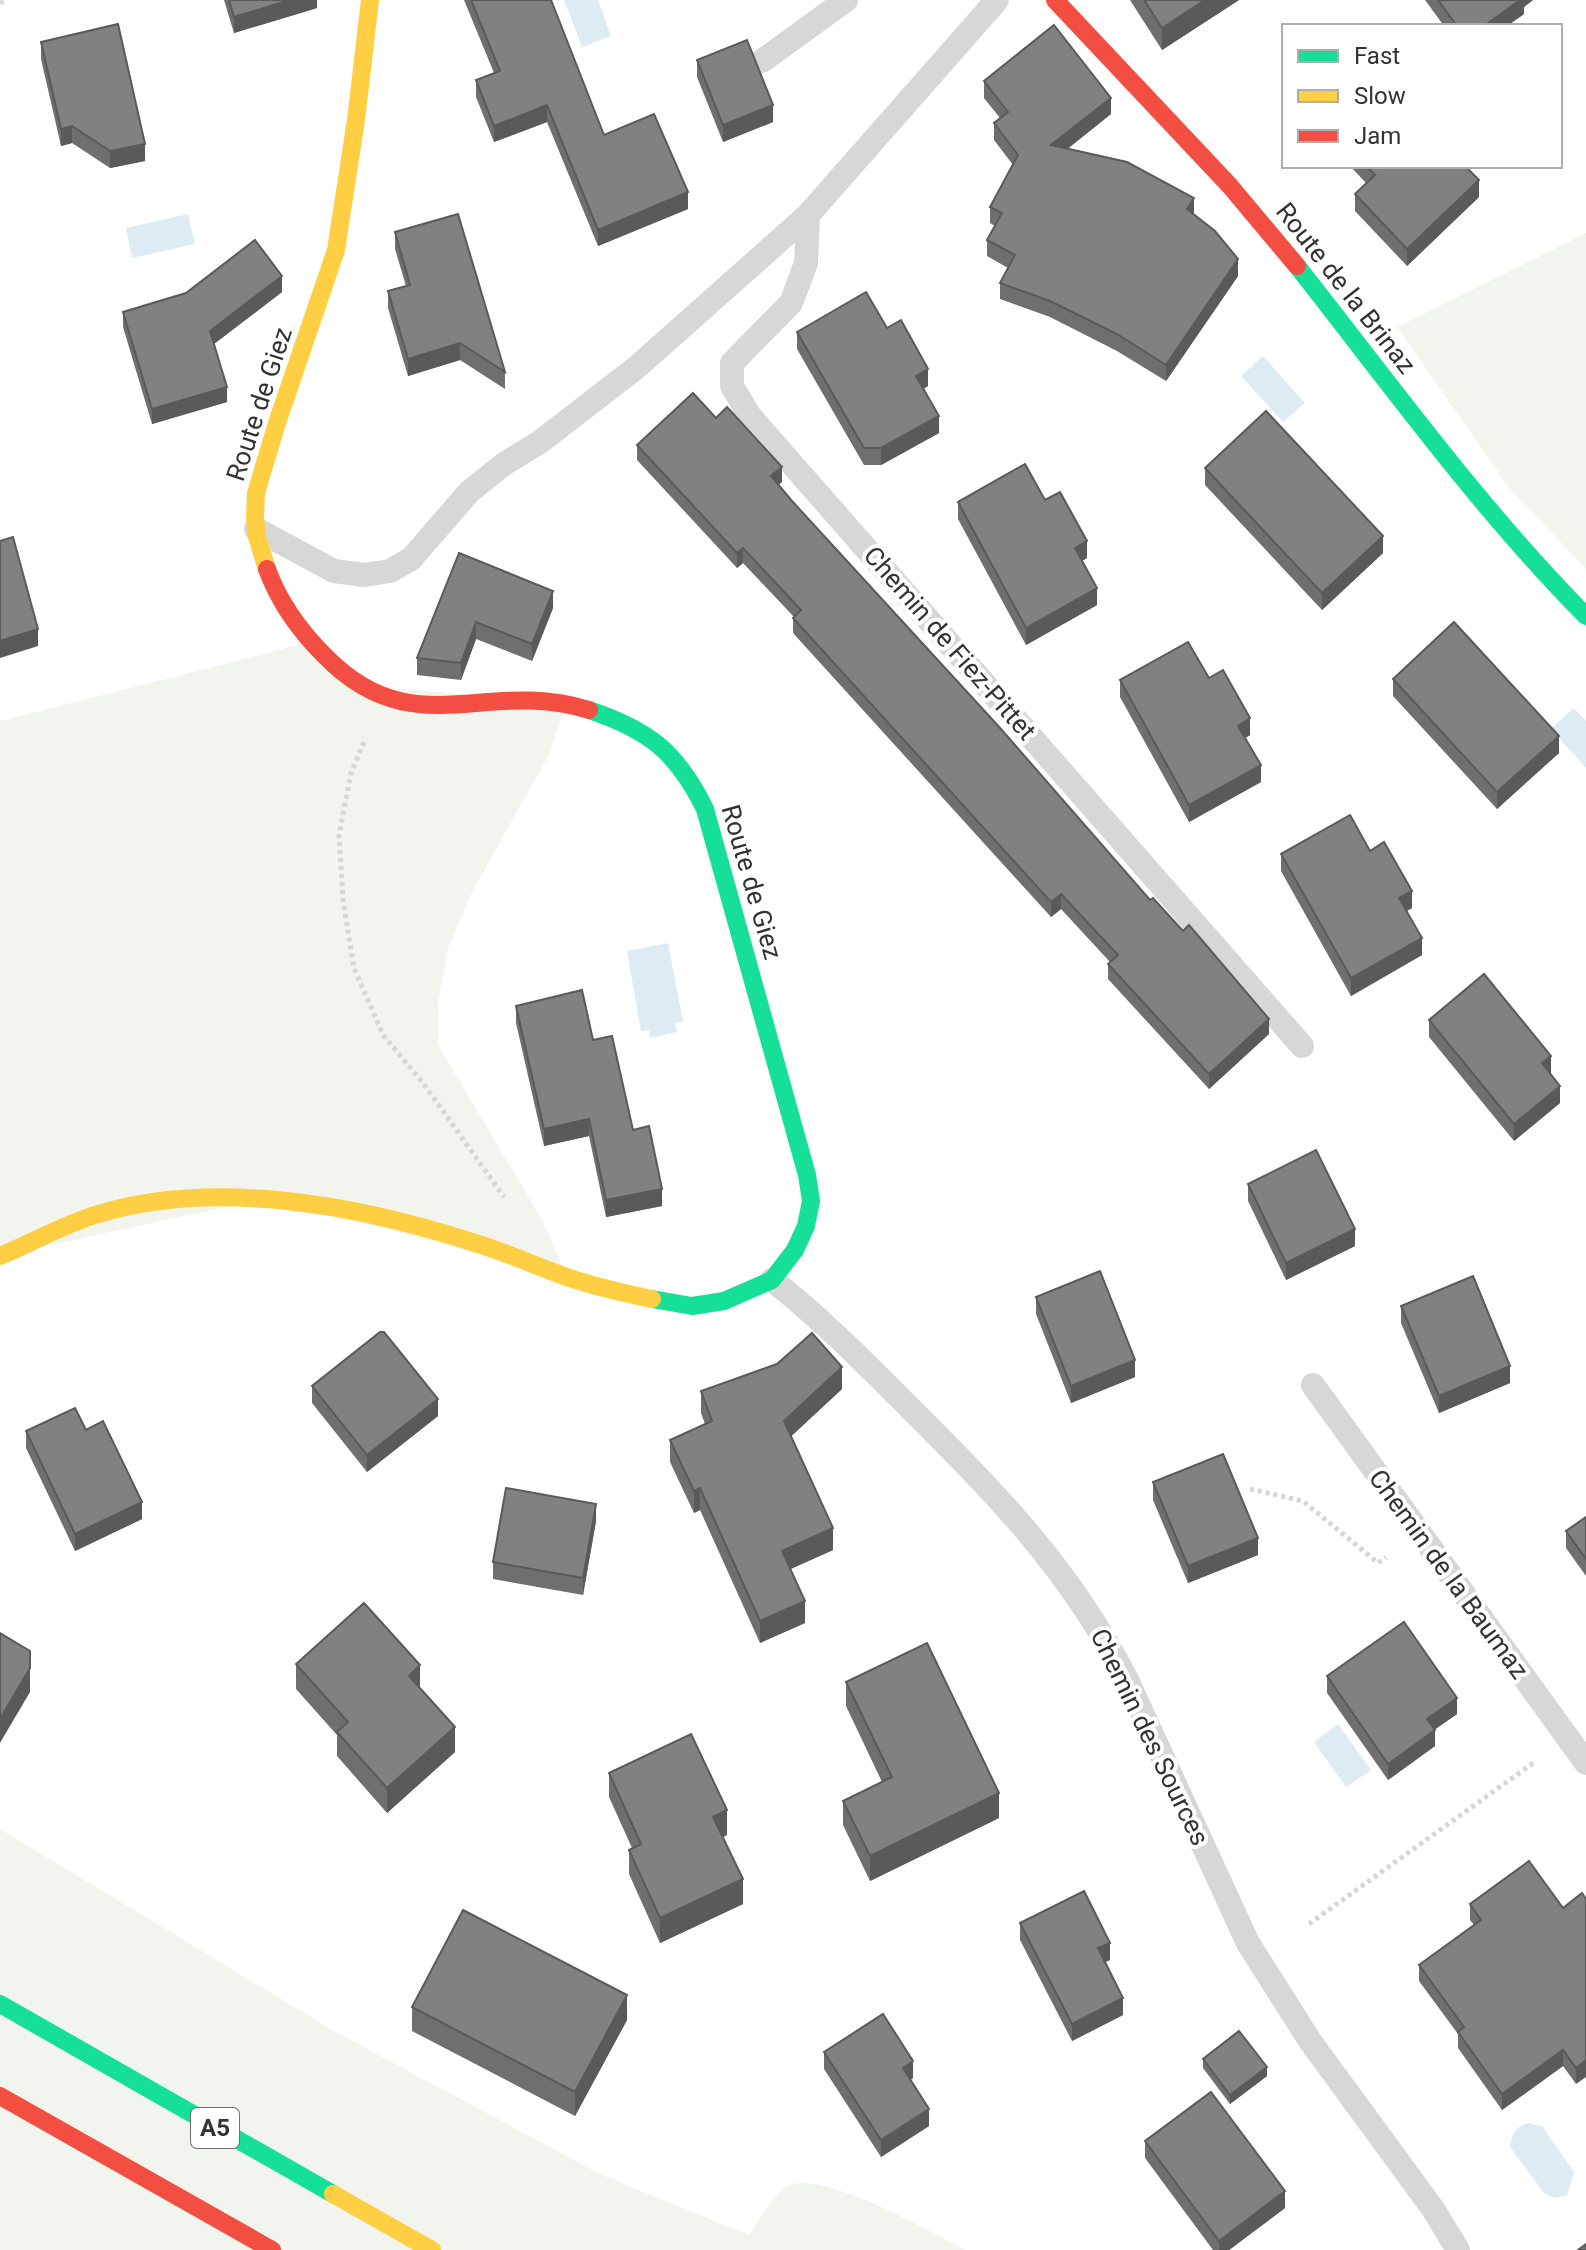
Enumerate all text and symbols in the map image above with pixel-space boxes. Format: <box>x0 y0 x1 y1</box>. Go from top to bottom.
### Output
legend <box>1282 24 1562 168</box>
text: Fast <box>1354 42 1400 70</box>
text: Slow <box>1354 82 1406 110</box>
text: Jam <box>1354 122 1401 150</box>
street label: Route de la Brinaz <box>1270 197 1422 379</box>
street label: Route de Giez <box>220 323 298 485</box>
street label: Chemin de Fiez-Pittet <box>858 540 1042 746</box>
street label: Route de Giez <box>716 801 788 963</box>
street label: Chemin de la Baumaz <box>1363 1464 1535 1685</box>
street label: Chemin des Sources <box>1085 1624 1215 1850</box>
road number: A5 <box>191 2108 239 2148</box>

